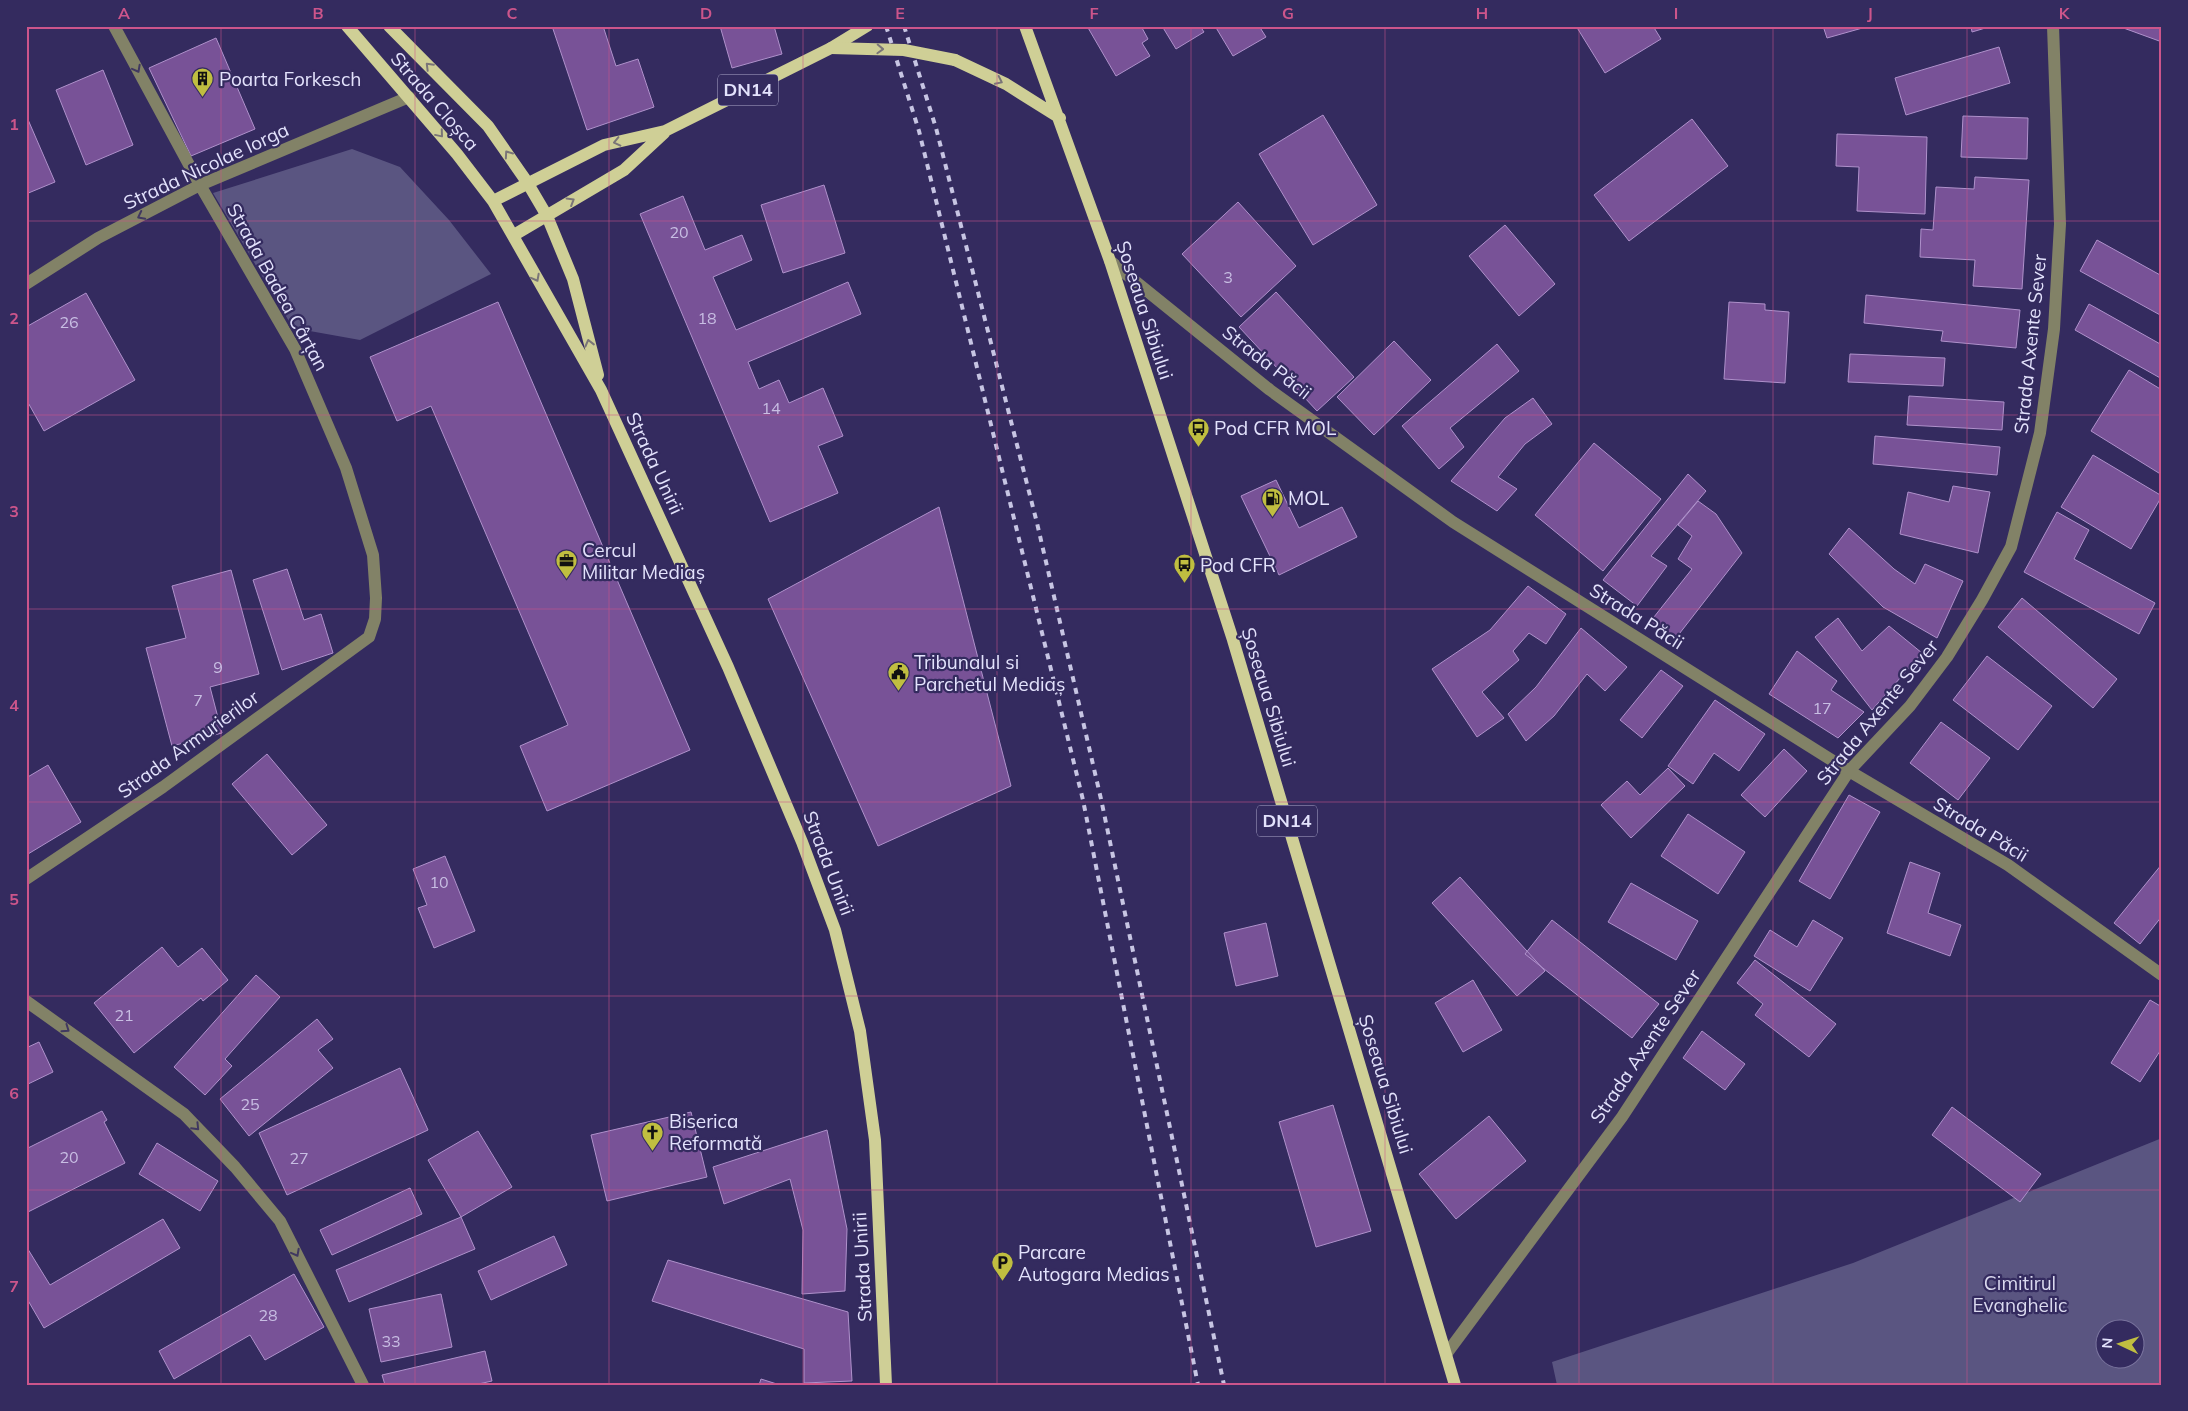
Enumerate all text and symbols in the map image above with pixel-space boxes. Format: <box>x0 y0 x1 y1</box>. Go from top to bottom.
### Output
text: A <box>118 3 130 23</box>
text: B <box>312 3 324 23</box>
text: C <box>507 3 518 23</box>
text: D <box>700 3 712 23</box>
text: E <box>895 3 905 23</box>
text: F <box>1089 3 1099 23</box>
text: G <box>1282 3 1294 23</box>
text: H <box>1476 3 1488 23</box>
text: I <box>1674 3 1678 23</box>
text: J <box>1867 3 1873 23</box>
text: K <box>2059 3 2071 23</box>
one-way arrow <box>876 44 884 55</box>
street label: Strada Cloșca <box>385 47 484 156</box>
one-way arrow <box>426 63 435 72</box>
one-way arrow <box>131 64 141 73</box>
building icon: Poarta Forkesch <box>191 67 215 98</box>
place label: Poarta Forkesch <box>219 67 362 91</box>
road number: DN14 <box>718 74 778 106</box>
one-way arrow <box>994 75 1003 85</box>
text: 1 <box>9 114 19 134</box>
street label: Strada Nicolae Iorga <box>119 117 293 215</box>
one-way arrow <box>434 129 443 138</box>
one-way arrow <box>613 136 622 147</box>
one-way arrow <box>505 150 514 160</box>
one-way arrow <box>565 198 574 208</box>
street label: Strada Badea Cârțan <box>221 199 334 375</box>
one-way arrow <box>138 210 147 220</box>
house number: 20 <box>669 222 689 242</box>
street label: Șoseaua Sibiului <box>1110 238 1179 383</box>
street label: Strada Axente Sever <box>2009 253 2051 435</box>
house number: 3 <box>1223 267 1233 287</box>
one-way arrow <box>530 273 540 282</box>
text: 2 <box>9 308 19 328</box>
house number: 18 <box>697 308 717 328</box>
house number: 26 <box>59 312 79 332</box>
street label: Strada Păcii <box>1218 320 1316 404</box>
one-way arrow <box>584 338 595 347</box>
house number: 14 <box>761 398 781 418</box>
street label: Strada Unirii <box>621 408 689 518</box>
bus stop icon: Pod CFR MOL <box>1186 416 1210 447</box>
place label: Pod CFR MOL <box>1214 416 1337 440</box>
fuel station icon: MOL <box>1260 486 1284 517</box>
place label: MOL <box>1288 486 1330 510</box>
text: 3 <box>9 501 19 521</box>
place label: Cercul Militar Mediaș <box>582 538 705 585</box>
office icon: Cercul Militar Mediaș <box>554 549 578 580</box>
bus stop icon: Pod CFR <box>1172 553 1196 584</box>
place label: Pod CFR <box>1200 553 1276 577</box>
street label: Strada Păcii <box>1585 578 1689 654</box>
street label: Șoseaua Sibiului <box>1235 624 1302 770</box>
street label: Strada Axente Sever <box>1811 634 1943 790</box>
place label: Tribunalul si Parchetul Mediaș <box>914 650 1065 697</box>
house number: 9 <box>213 657 223 677</box>
public building icon: Tribunalul si Parchetul Mediaș <box>886 661 910 692</box>
street label: Strada Armurierilor <box>113 685 263 803</box>
house number: 7 <box>193 690 203 710</box>
text: 4 <box>9 695 19 715</box>
house number: 17 <box>1812 698 1832 718</box>
street label: Strada Păcii <box>1929 791 2033 867</box>
road number: DN14 <box>1257 806 1317 836</box>
street label: Strada Unirii <box>798 807 860 919</box>
house number: 10 <box>429 872 449 892</box>
text: 5 <box>9 889 19 909</box>
street label: Strada Axente Sever <box>1585 964 1705 1128</box>
house number: 21 <box>114 1005 134 1025</box>
street label: Șoseaua Sibiului <box>1352 1011 1419 1157</box>
one-way arrow <box>61 1023 70 1032</box>
text: 6 <box>9 1083 19 1103</box>
house number: 25 <box>240 1094 260 1114</box>
place label: Biserica Reformată <box>669 1109 762 1155</box>
church icon: Biserica Reformată <box>641 1120 665 1151</box>
one-way arrow <box>190 1121 199 1130</box>
house number: 20 <box>59 1147 79 1167</box>
house number: 27 <box>289 1148 309 1168</box>
street label: Strada Unirii <box>847 1212 877 1322</box>
place label: Parcare Autogara Medias <box>1018 1240 1170 1286</box>
one-way arrow <box>290 1248 300 1257</box>
parking icon: Parcare Autogara Medias <box>990 1251 1014 1282</box>
park label: Cimitirul Evanghelic <box>1973 1271 2067 1317</box>
text: 7 <box>9 1276 19 1296</box>
house number: 28 <box>258 1305 278 1325</box>
north arrow <box>2096 1318 2146 1368</box>
house number: 33 <box>381 1331 401 1351</box>
text: N <box>2098 1337 2116 1349</box>

